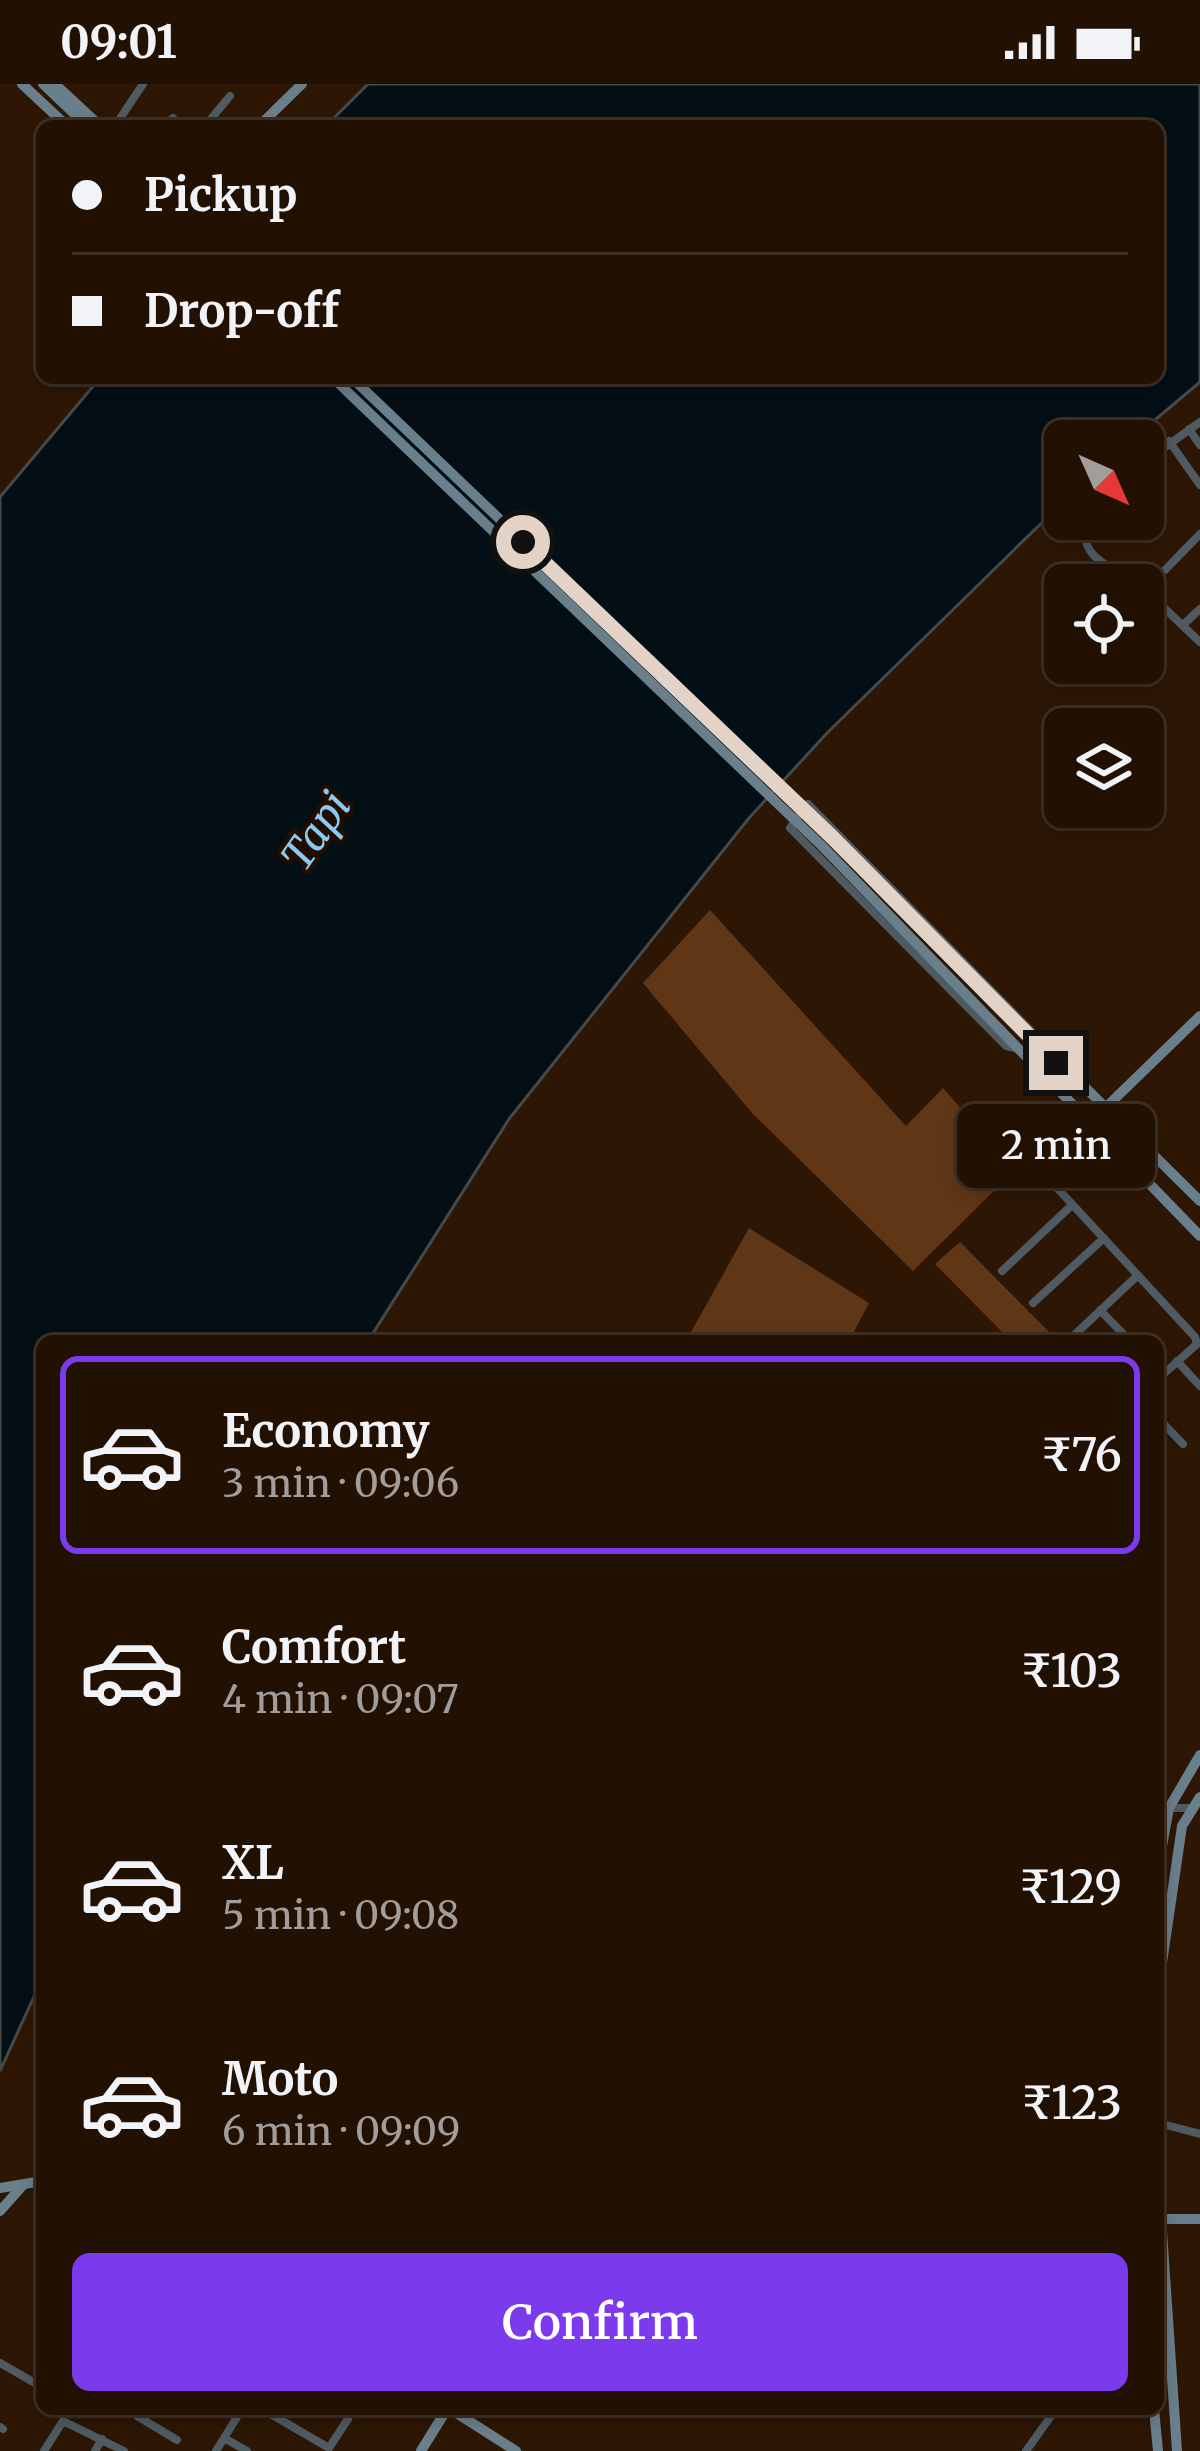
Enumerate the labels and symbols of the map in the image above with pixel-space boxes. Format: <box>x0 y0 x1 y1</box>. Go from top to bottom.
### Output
north arrow <box>1044 420 1164 540</box>
route start <box>496 515 550 569</box>
water label: Tapi <box>270 781 362 881</box>
route end <box>1029 1036 1083 1090</box>
callout: 2 min <box>957 1105 1155 1189</box>

